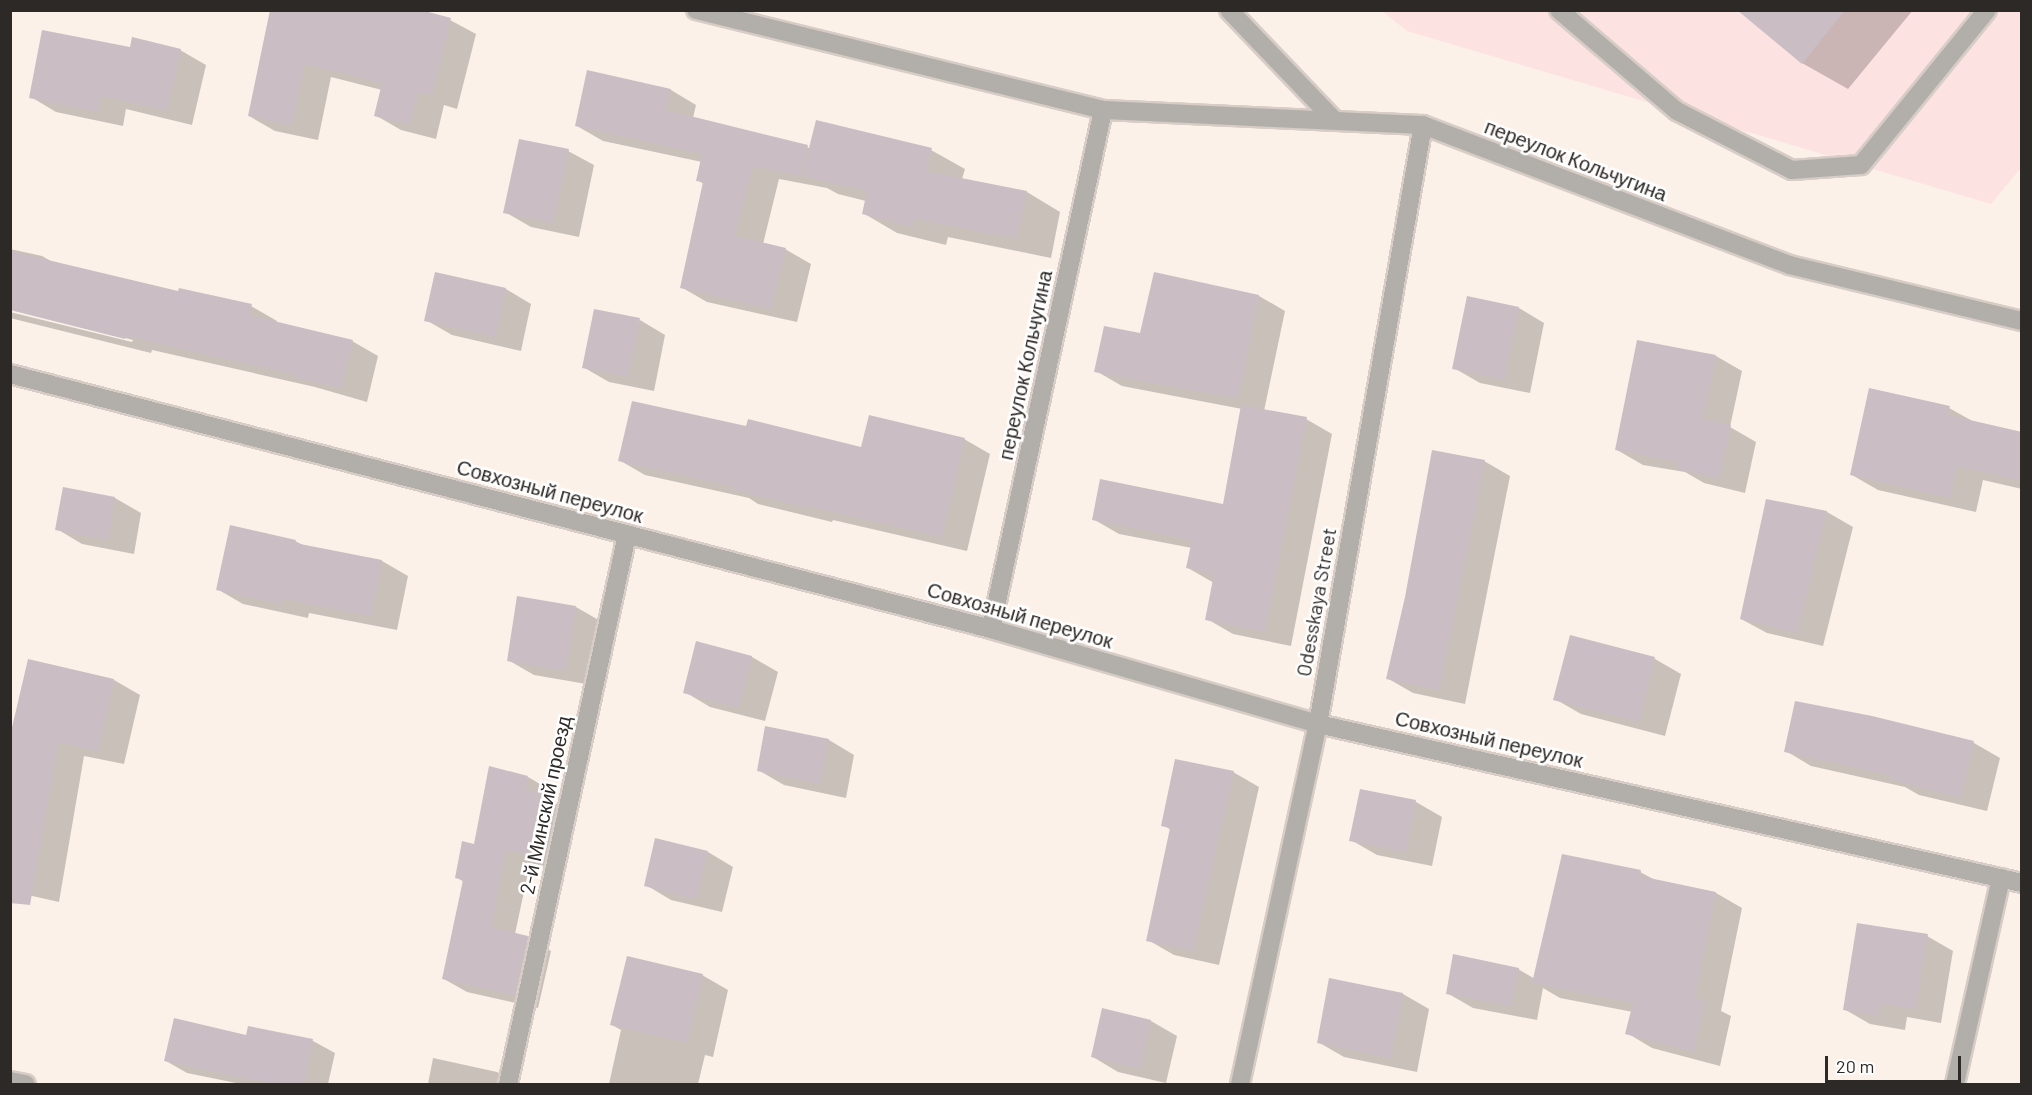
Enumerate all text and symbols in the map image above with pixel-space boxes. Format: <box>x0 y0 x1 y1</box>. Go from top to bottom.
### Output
street label: переулок Кольчугина <box>1481 114 1671 206</box>
street label: переулок Кольчугина <box>993 268 1057 462</box>
street label: Совхозный переулок <box>454 455 646 527</box>
street label: Odesskaya Street <box>1291 526 1341 678</box>
street label: Совхозный переулок <box>924 577 1116 653</box>
street label: Совхозный переулок <box>1393 706 1585 772</box>
street label: 2-й Минский проезд <box>514 714 576 896</box>
scale bar <box>1828 1044 1964 1082</box>
text: 20 m <box>1836 1055 1874 1077</box>

